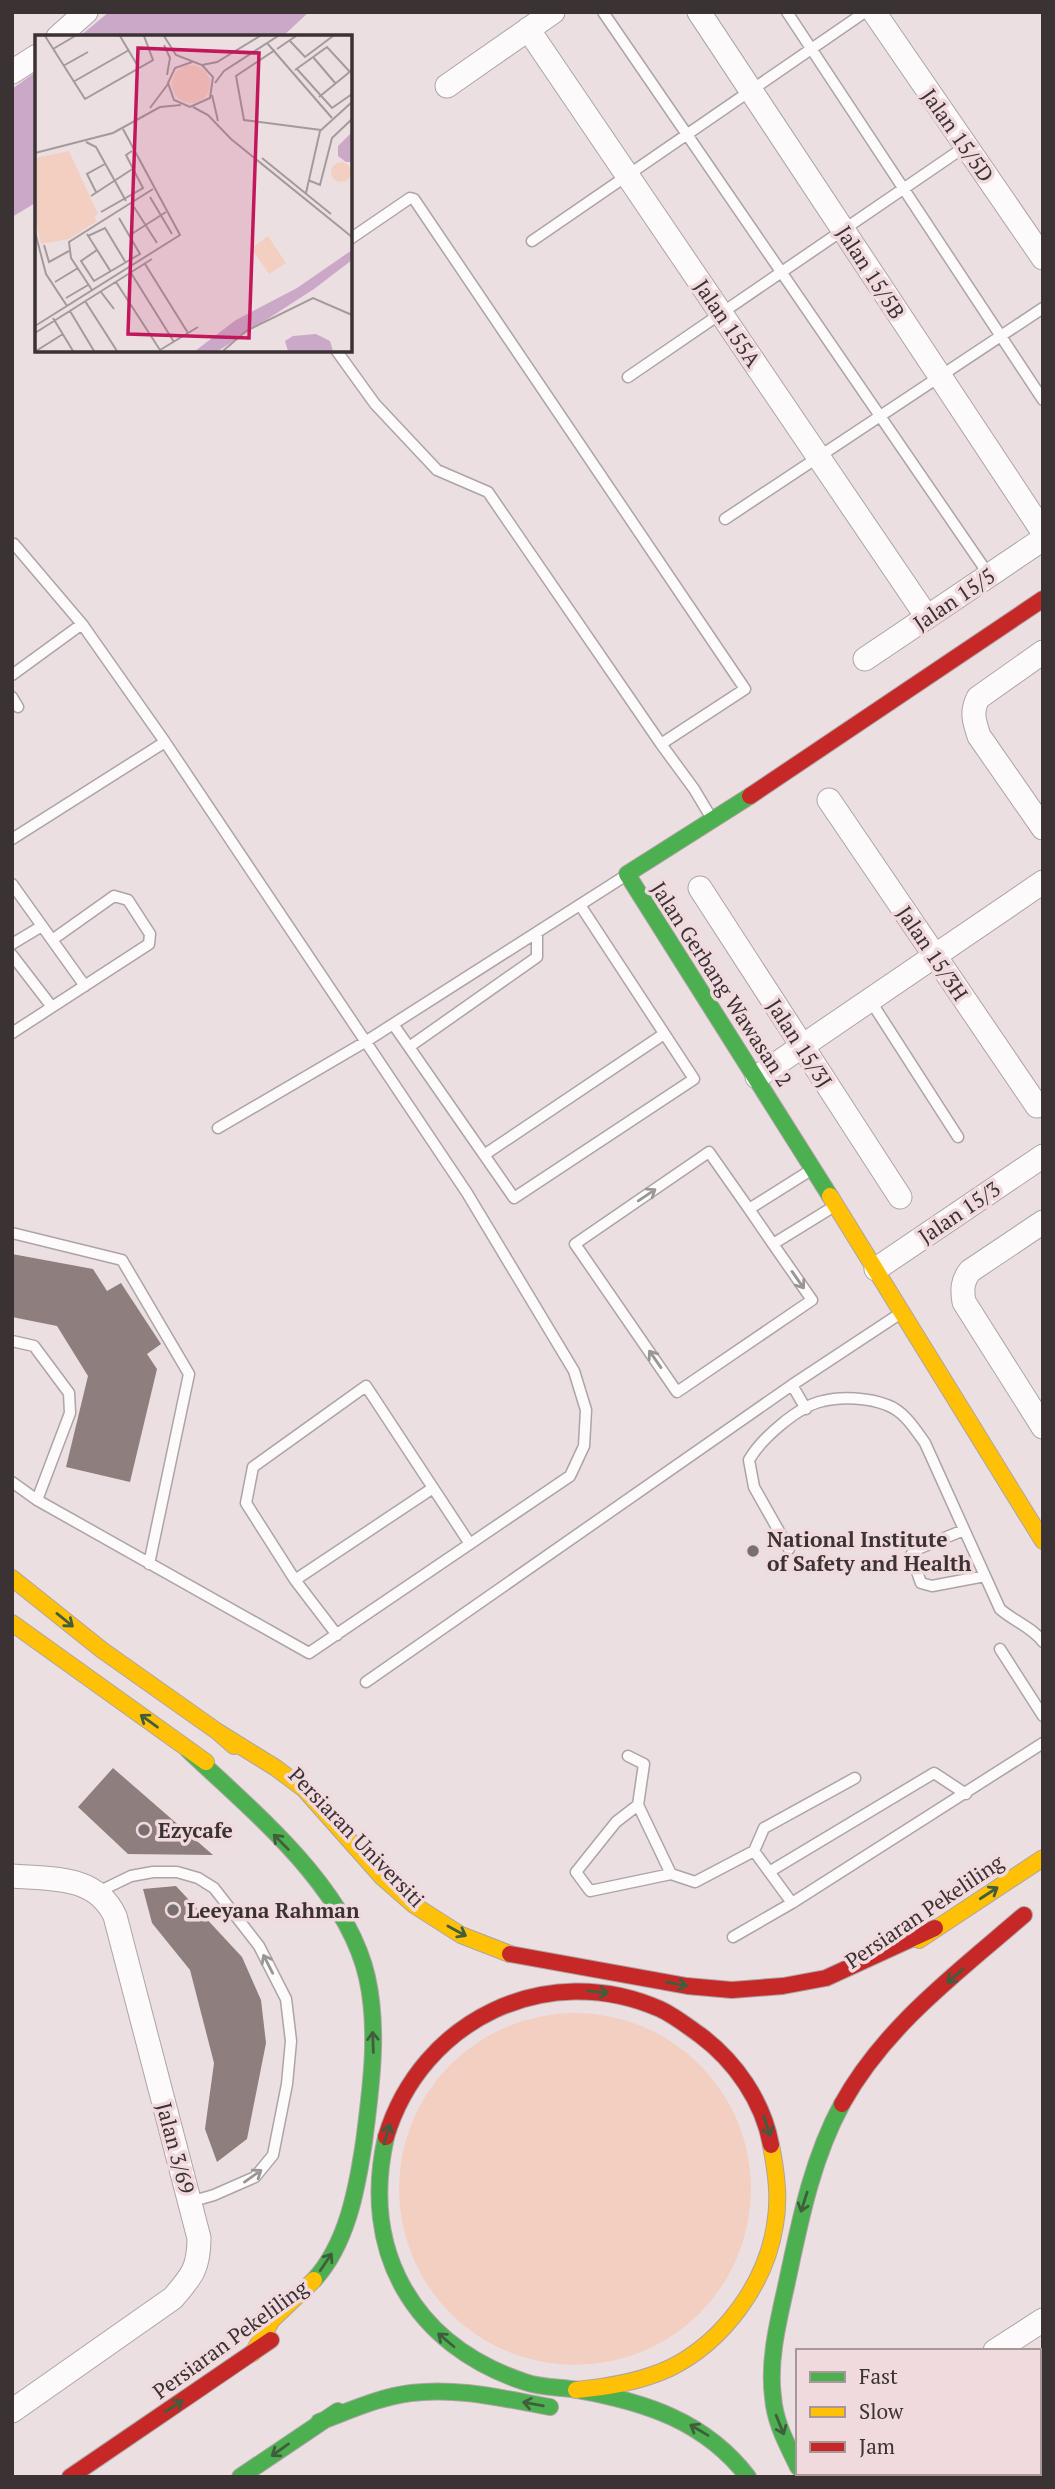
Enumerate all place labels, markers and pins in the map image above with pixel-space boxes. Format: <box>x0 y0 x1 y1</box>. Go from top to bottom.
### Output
place label: National Institute of Safety and Health <box>767 1525 972 1577</box>
marker: National Institute of Safety and Health <box>745 1543 761 1559</box>
place label: Ezycafe <box>158 1816 233 1844</box>
marker: Ezycafe <box>136 1822 152 1838</box>
place label: Leeyana Rahman <box>187 1896 360 1924</box>
marker: Leeyana Rahman <box>165 1902 181 1918</box>

